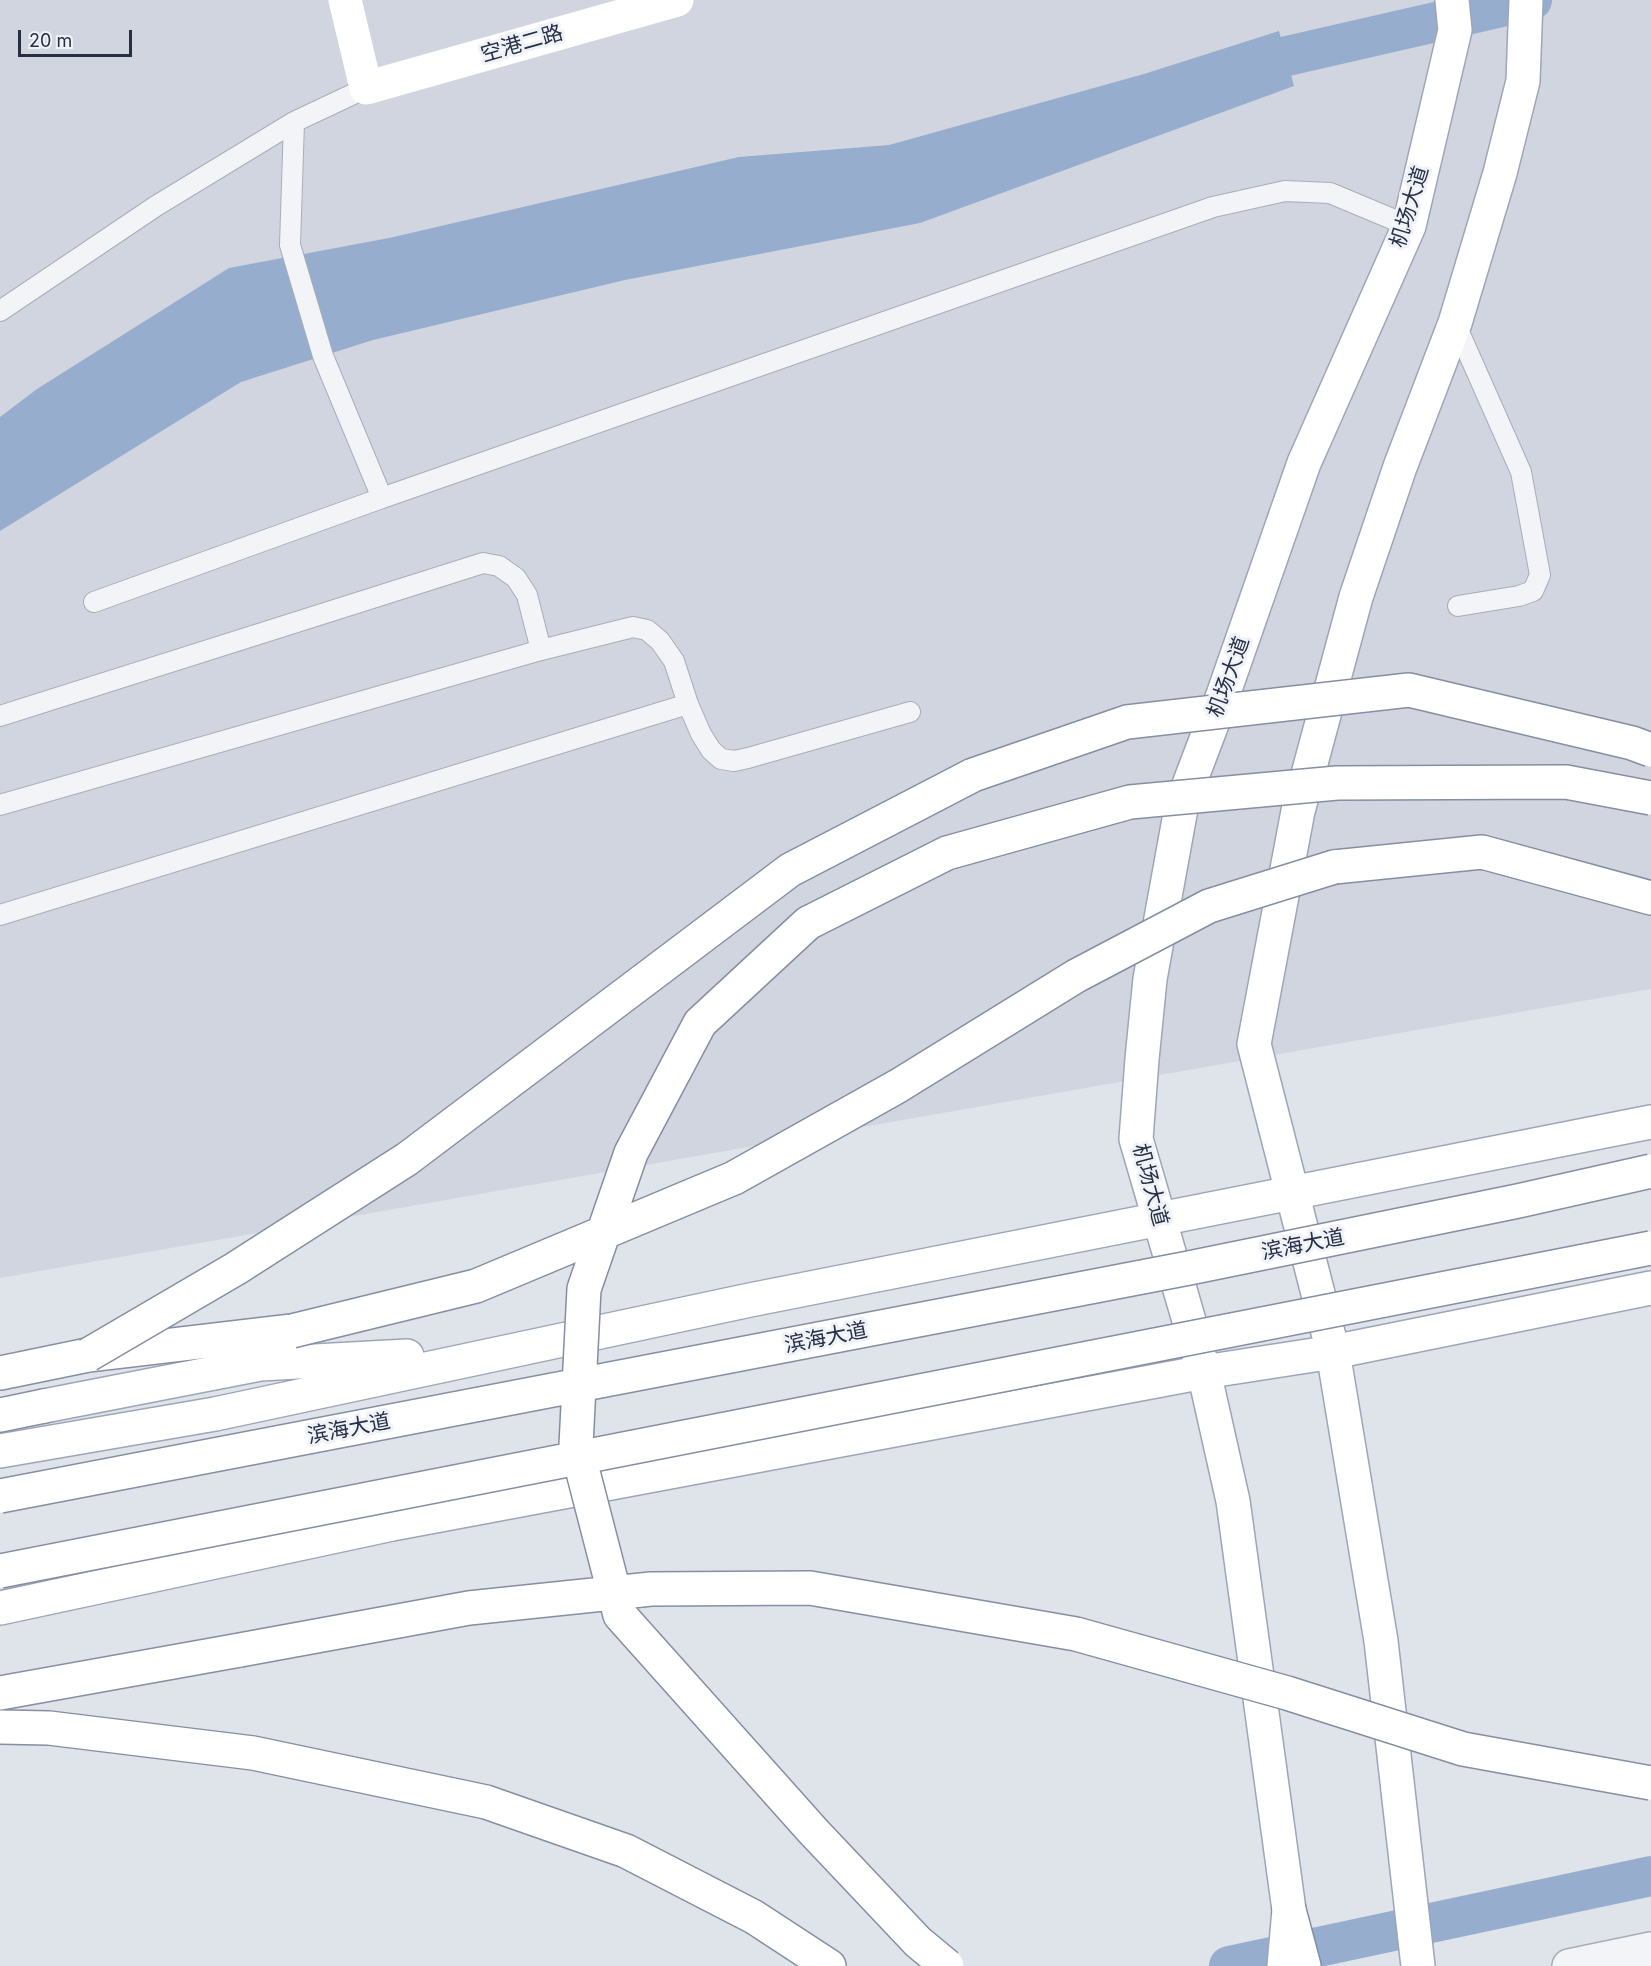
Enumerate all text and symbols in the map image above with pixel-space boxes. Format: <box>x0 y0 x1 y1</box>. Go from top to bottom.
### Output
scale bar <box>21 18 135 56</box>
street label: 空港二路 <box>478 20 566 68</box>
text: 20 m <box>29 30 72 51</box>
street label: 机场大道 <box>1386 163 1434 251</box>
street label: 机场大道 <box>1203 633 1255 721</box>
street label: 机场大道 <box>1127 1141 1173 1229</box>
street label: 滨海大道 <box>1259 1225 1347 1265</box>
street label: 滨海大道 <box>782 1318 870 1358</box>
street label: 滨海大道 <box>305 1409 393 1449</box>

